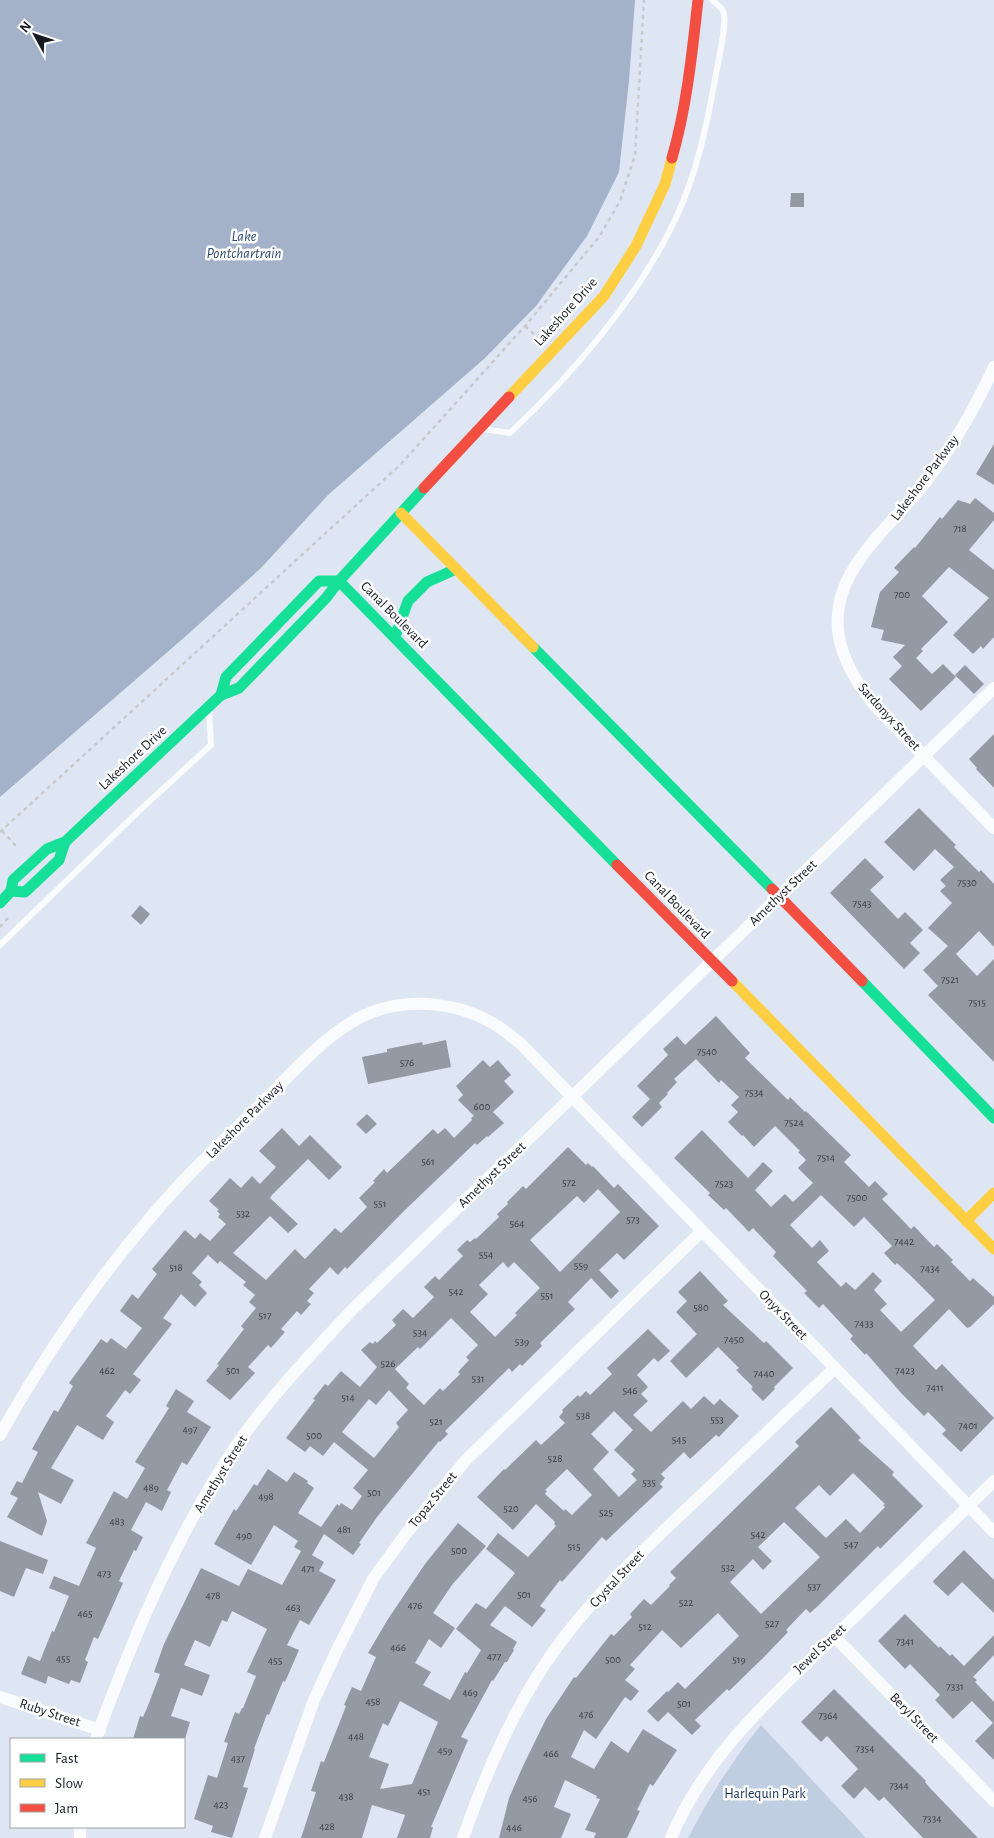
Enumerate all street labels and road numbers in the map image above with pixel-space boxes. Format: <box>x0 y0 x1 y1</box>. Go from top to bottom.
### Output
street label: Lakeshore Drive <box>532 275 600 349</box>
street label: Lakeshore Parkway <box>888 433 962 523</box>
street label: Canal Boulevard <box>358 579 430 651</box>
street label: Sardonyx Street <box>855 681 923 754</box>
street label: Lakeshore Drive <box>97 723 169 793</box>
street label: Amethyst Street <box>746 857 820 929</box>
street label: Canal Boulevard <box>641 868 713 942</box>
street label: Lakeshore Parkway <box>204 1079 286 1161</box>
street label: Amethyst Street <box>455 1139 529 1211</box>
street label: Onyx Street <box>756 1287 810 1343</box>
street label: Amethyst Street <box>192 1433 251 1515</box>
street label: Topaz Street <box>406 1469 460 1531</box>
street label: Crystal Street <box>587 1547 647 1610</box>
street label: Jewel Street <box>791 1621 849 1676</box>
street label: Beryl Street <box>887 1690 941 1746</box>
street label: Ruby Street <box>18 1697 83 1730</box>

